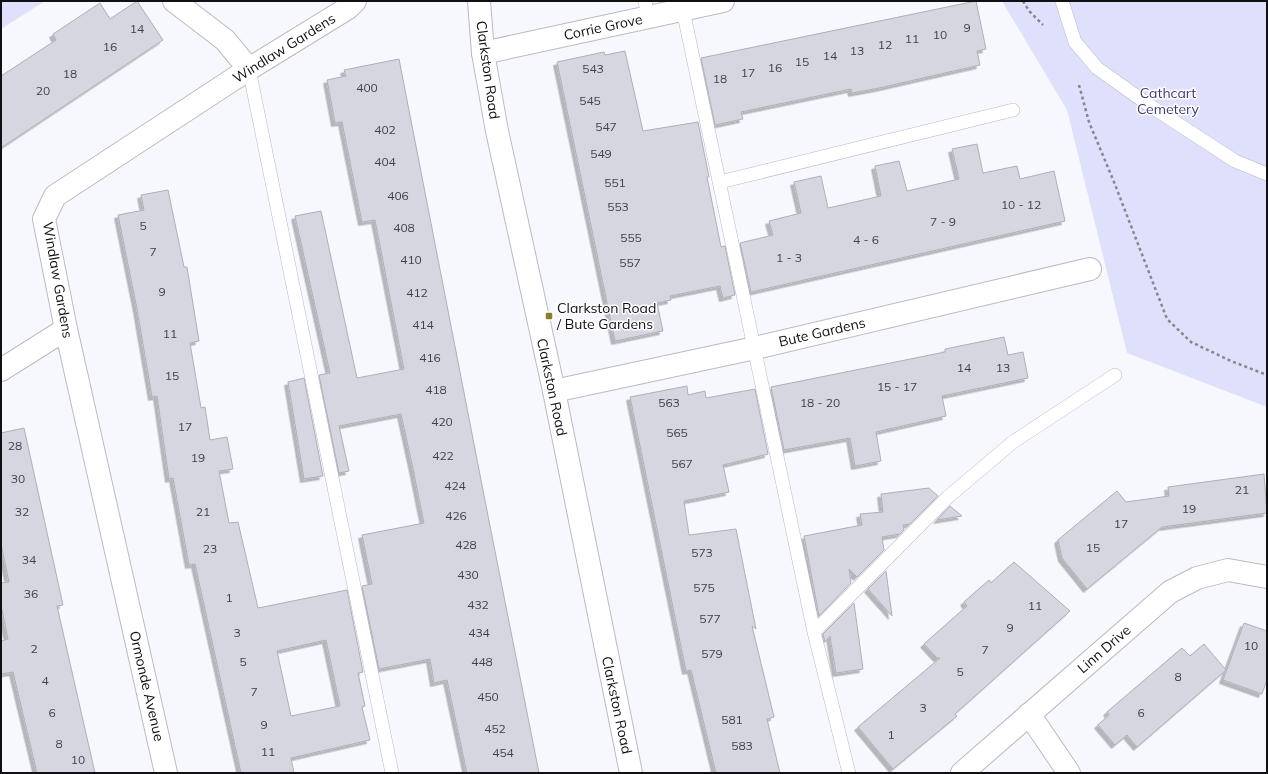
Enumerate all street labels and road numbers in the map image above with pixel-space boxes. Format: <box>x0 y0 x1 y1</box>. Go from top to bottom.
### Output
street label: Windlaw Gardens <box>229 9 339 87</box>
street label: Corrie Grove <box>562 10 644 44</box>
street label: Clarkston Road <box>472 20 504 120</box>
street label: Windlaw Gardens <box>39 220 77 340</box>
street label: Bute Gardens <box>777 313 867 351</box>
street label: Clarkston Road <box>533 337 571 437</box>
street label: Linn Drive <box>1074 621 1134 677</box>
street label: Ormonde Avenue <box>126 629 168 743</box>
street label: Clarkston Road <box>598 655 636 755</box>

